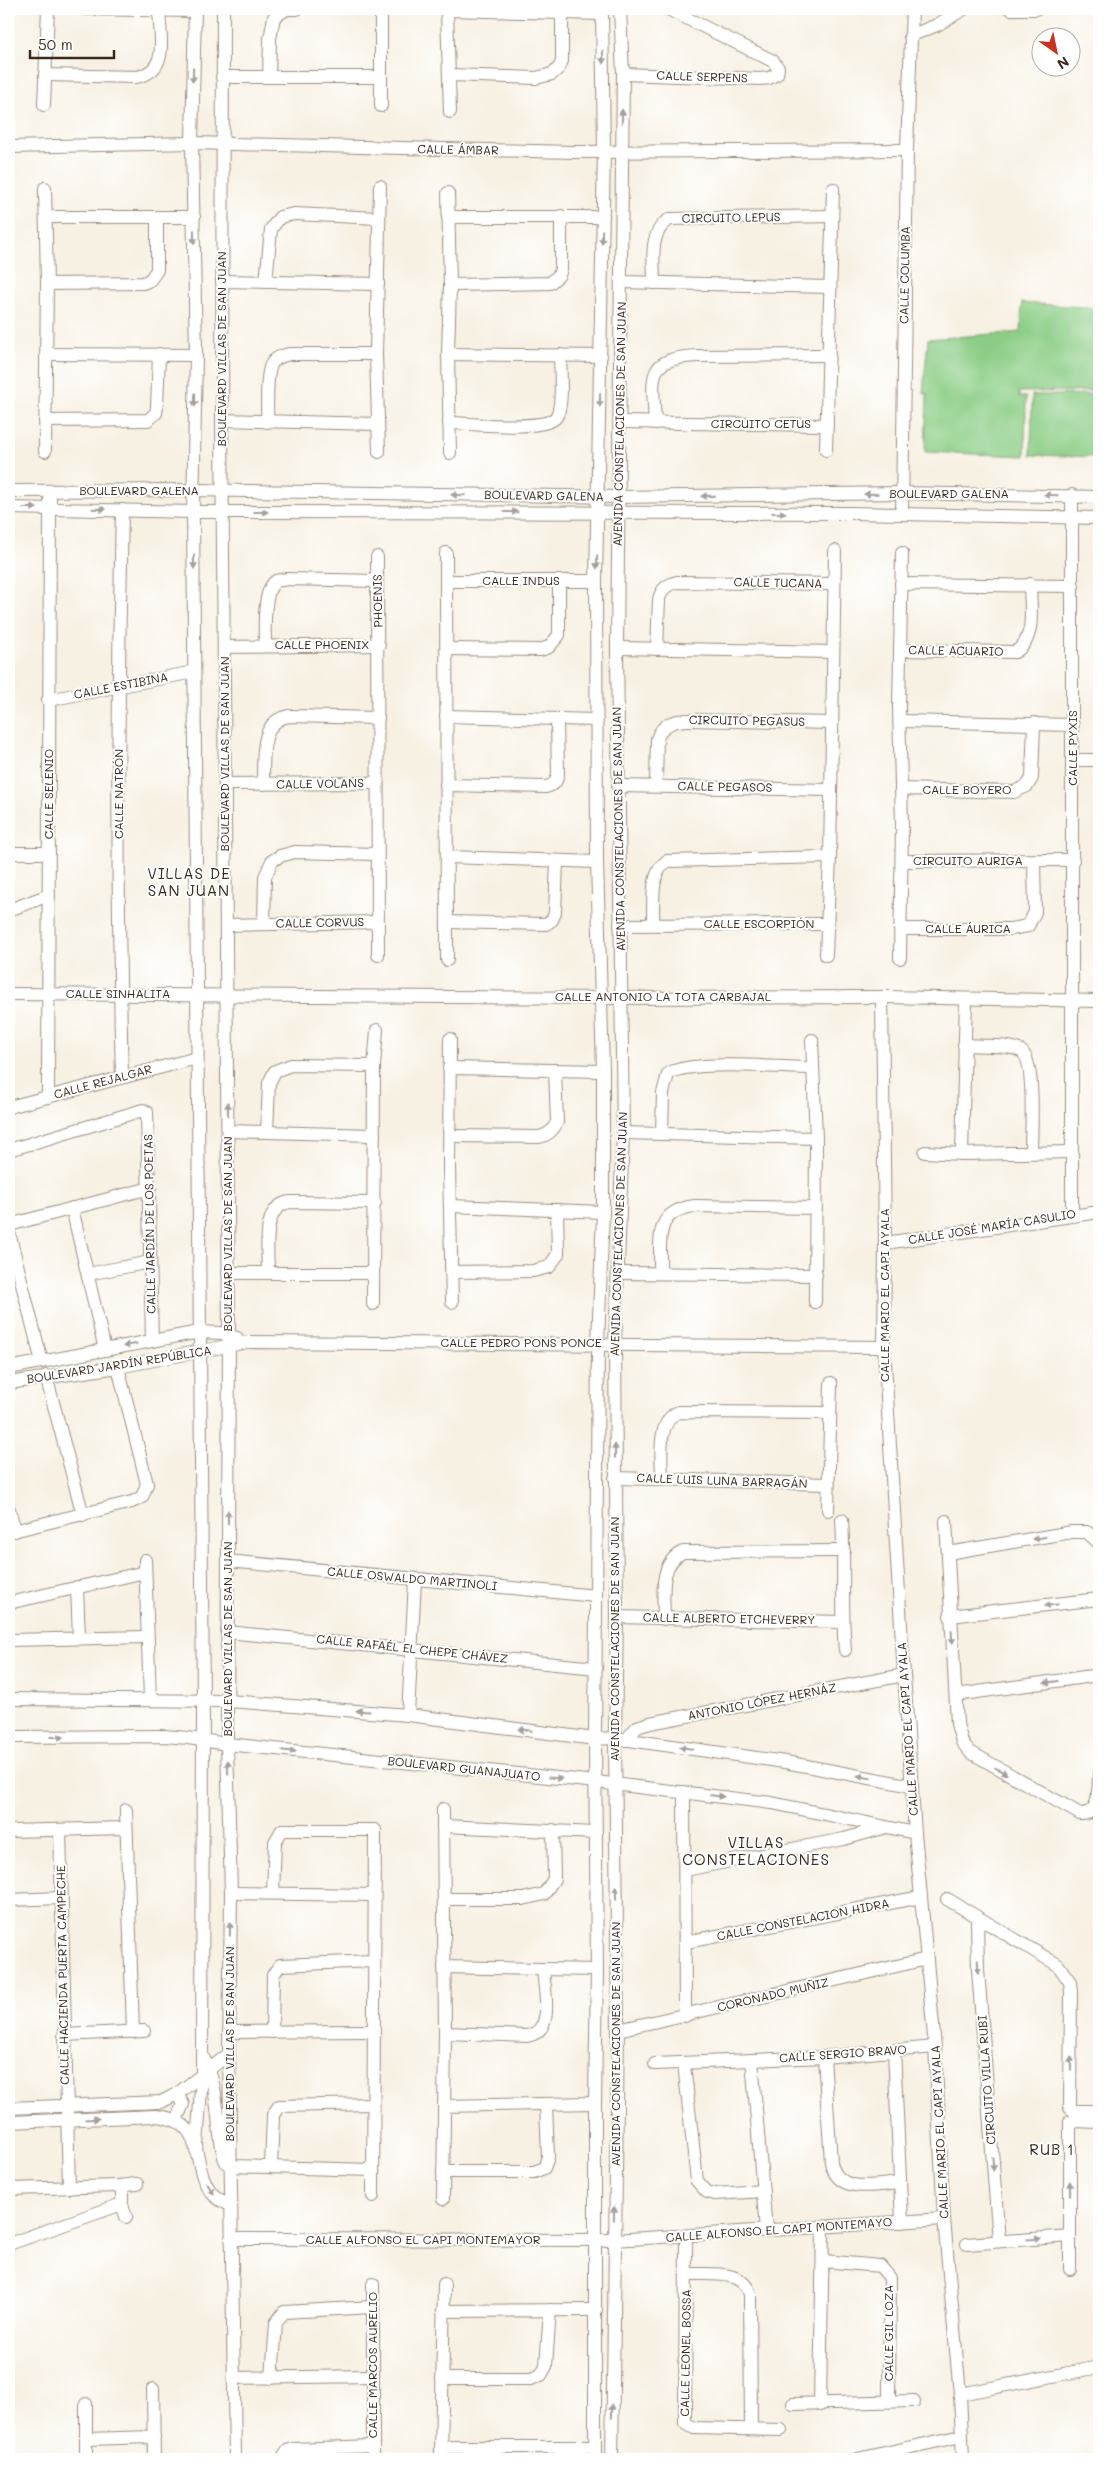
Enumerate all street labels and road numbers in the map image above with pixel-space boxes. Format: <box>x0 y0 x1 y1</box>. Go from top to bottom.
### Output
street label: CALLE SERPENS <box>656 66 748 86</box>
street label: CALLE ÁMBAR <box>417 140 499 158</box>
street label: CIRCUITO LEPUS <box>682 208 781 226</box>
street label: CALLE COLUMBA <box>895 226 913 324</box>
street label: BOULEVARD VILLAS DE SAN JUAN <box>213 251 229 447</box>
street label: AVENIDA CONSTELACIONES DE SAN JUAN <box>609 301 629 547</box>
street label: CIRCUITO CETUS <box>711 415 811 431</box>
street label: BOULEVARD GALENA <box>79 482 199 498</box>
street label: BOULEVARD GALENA <box>889 485 1009 501</box>
street label: BOULEVARD GALENA <box>484 486 604 504</box>
street label: CALLE INDUS <box>482 572 560 588</box>
street label: CALLE TUCANA <box>733 573 823 591</box>
street label: PHOENIS <box>369 574 385 628</box>
street label: CALLE PHOENIX <box>275 636 369 652</box>
street label: CALLE ACUARIO <box>908 641 1004 659</box>
street label: BOULEVARD VILLAS DE SAN JUAN <box>216 656 232 852</box>
street label: CALLE ESTIBINA <box>72 668 169 702</box>
street label: AVENIDA CONSTELACIONES DE SAN JUAN <box>608 706 628 952</box>
street label: CALLE PYXIS <box>1064 710 1080 786</box>
street label: CIRCUITO PEGASUS <box>689 711 806 729</box>
street label: CALLE SELENIO <box>40 749 56 839</box>
street label: CALLE NATRÓN <box>110 749 126 839</box>
street label: CALLE VOLANS <box>276 774 364 792</box>
street label: CALLE PEGASOS <box>678 777 773 795</box>
street label: CALLE BOYERO <box>922 781 1012 797</box>
street label: CIRCUITO AURIGA <box>913 852 1023 868</box>
street label: CALLE CORVUS <box>276 913 365 931</box>
street label: CALLE ESCORPIÓN <box>704 915 814 931</box>
street label: CALLE ÁURICA <box>925 920 1011 936</box>
street label: CALLE SINHALITA <box>66 985 170 1001</box>
street label: CALLE ANTONIO LA TOTA CARBAJAL <box>555 988 772 1004</box>
street label: CALLE REJALGAR <box>52 1060 154 1102</box>
street label: AVENIDA CONSTELACIONES DE SAN JUAN <box>606 1111 630 1357</box>
street label: CALLE JARDÍN DE LOS POETAS <box>139 1134 159 1314</box>
street label: BOULEVARD VILLAS DE SAN JUAN <box>219 1136 235 1332</box>
street label: CALLE JOSÉ MARÍA CASULIO <box>907 1205 1077 1247</box>
street label: CALLE MARIO EL CAPI AYALA <box>876 1208 892 1382</box>
street label: CALLE PEDRO PONS PONCE <box>440 1334 602 1350</box>
street label: BOULEVARD JARDÍN REPÚBLICA <box>25 1342 212 1387</box>
street label: CALLE LUIS LUNA BARRAGÁN <box>636 1469 808 1491</box>
street label: AVENIDA CONSTELACIONES DE SAN JUAN <box>606 1517 622 1761</box>
street label: BOULEVARD VILLAS DE SAN JUAN <box>219 1541 235 1737</box>
street label: CALLE OSWALDO MARTINOLI <box>326 1563 498 1593</box>
street label: CALLE ALBERTO ETCHEVERRY <box>643 1608 815 1628</box>
street label: CALLE RAFAÉL EL CHEPE CHÁVEZ <box>316 1630 509 1666</box>
street label: CALLE MARIO EL CAPI AYALA <box>893 1642 921 1816</box>
street label: ANTONIO LÓPEZ HERNÁZ <box>686 1679 838 1723</box>
street label: BOULEVARD GUANAJUATO <box>387 1752 541 1784</box>
street label: CALLE HACIENDA PUERTA CAMPECHE <box>52 1865 72 2085</box>
street label: CALLE CONSTELACION HIDRA <box>715 1894 890 1944</box>
street label: AVENIDA CONSTELACIONES DE SAN JUAN <box>607 1922 623 2166</box>
street label: BOULEVARD VILLAS DE SAN JUAN <box>221 1946 237 2142</box>
street label: CORONADO MUÑIZ <box>716 1973 830 2015</box>
street label: CIRCUITO VILLA RUBI <box>974 2015 999 2145</box>
street label: CALLE SERGIO BRAVO <box>779 2041 907 2065</box>
street label: CALLE MARIO EL CAPI AYALA <box>926 2045 952 2219</box>
street label: CALLE ALFONSO EL CAPI MONTEMAYO <box>665 2213 893 2245</box>
street label: CALLE ALFONSO EL CAPI MONTEMAYOR <box>306 2231 540 2247</box>
street label: CALLE GIL LOZA <box>880 2285 896 2381</box>
street label: CALLE LEONEL BOSSA <box>676 2289 694 2417</box>
street label: CALLE MARCOS AURELIO <box>364 2292 380 2438</box>

